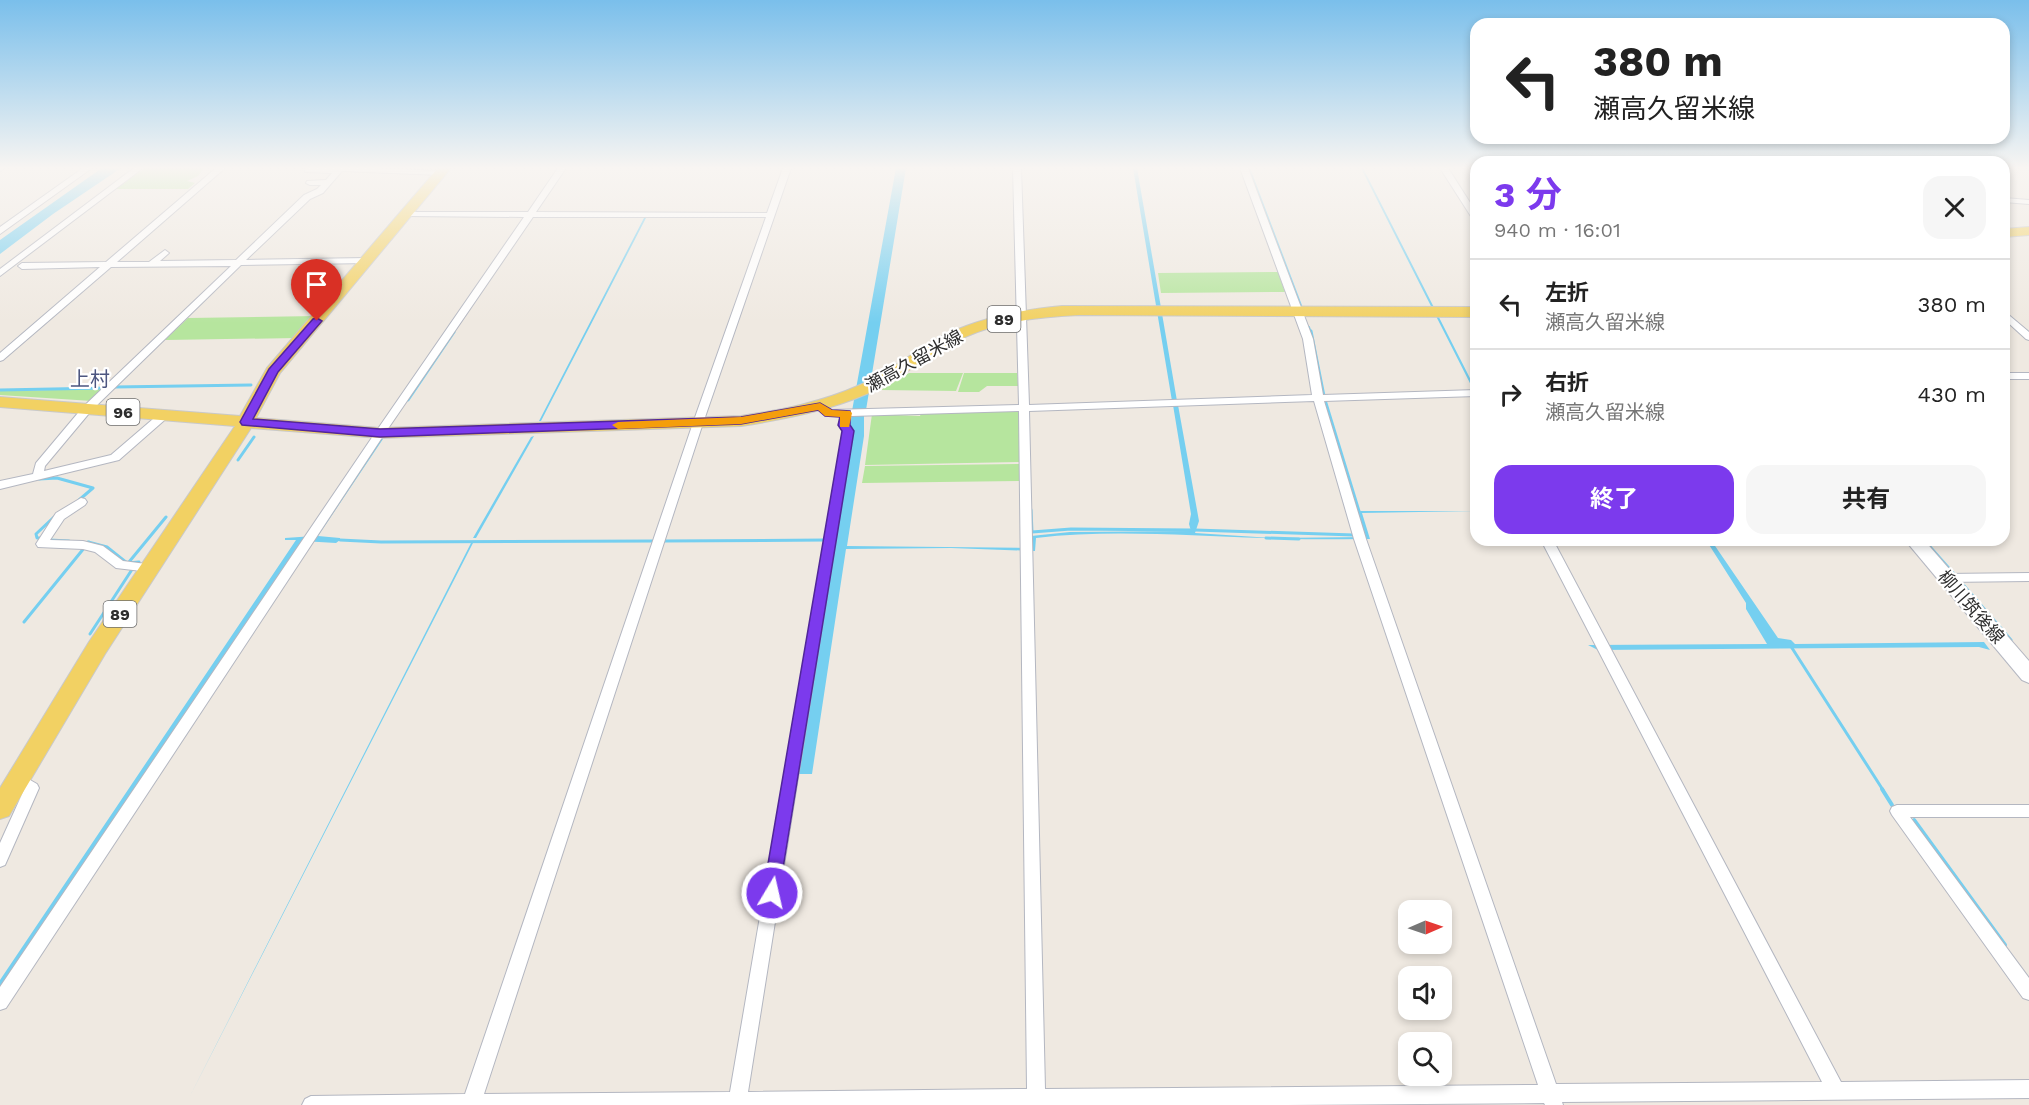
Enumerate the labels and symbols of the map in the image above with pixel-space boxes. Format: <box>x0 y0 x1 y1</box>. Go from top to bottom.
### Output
pin <box>291 259 342 321</box>
road number: 89 <box>988 306 1020 332</box>
street label: 瀬高久留米線 <box>861 325 966 396</box>
district label: 上村 <box>70 367 110 391</box>
road number: 96 <box>106 399 140 425</box>
street label: 柳川筑後線 <box>1934 566 2009 648</box>
road number: 89 <box>104 601 136 627</box>
position arrow <box>740 861 804 925</box>
north arrow <box>1398 900 1452 954</box>

